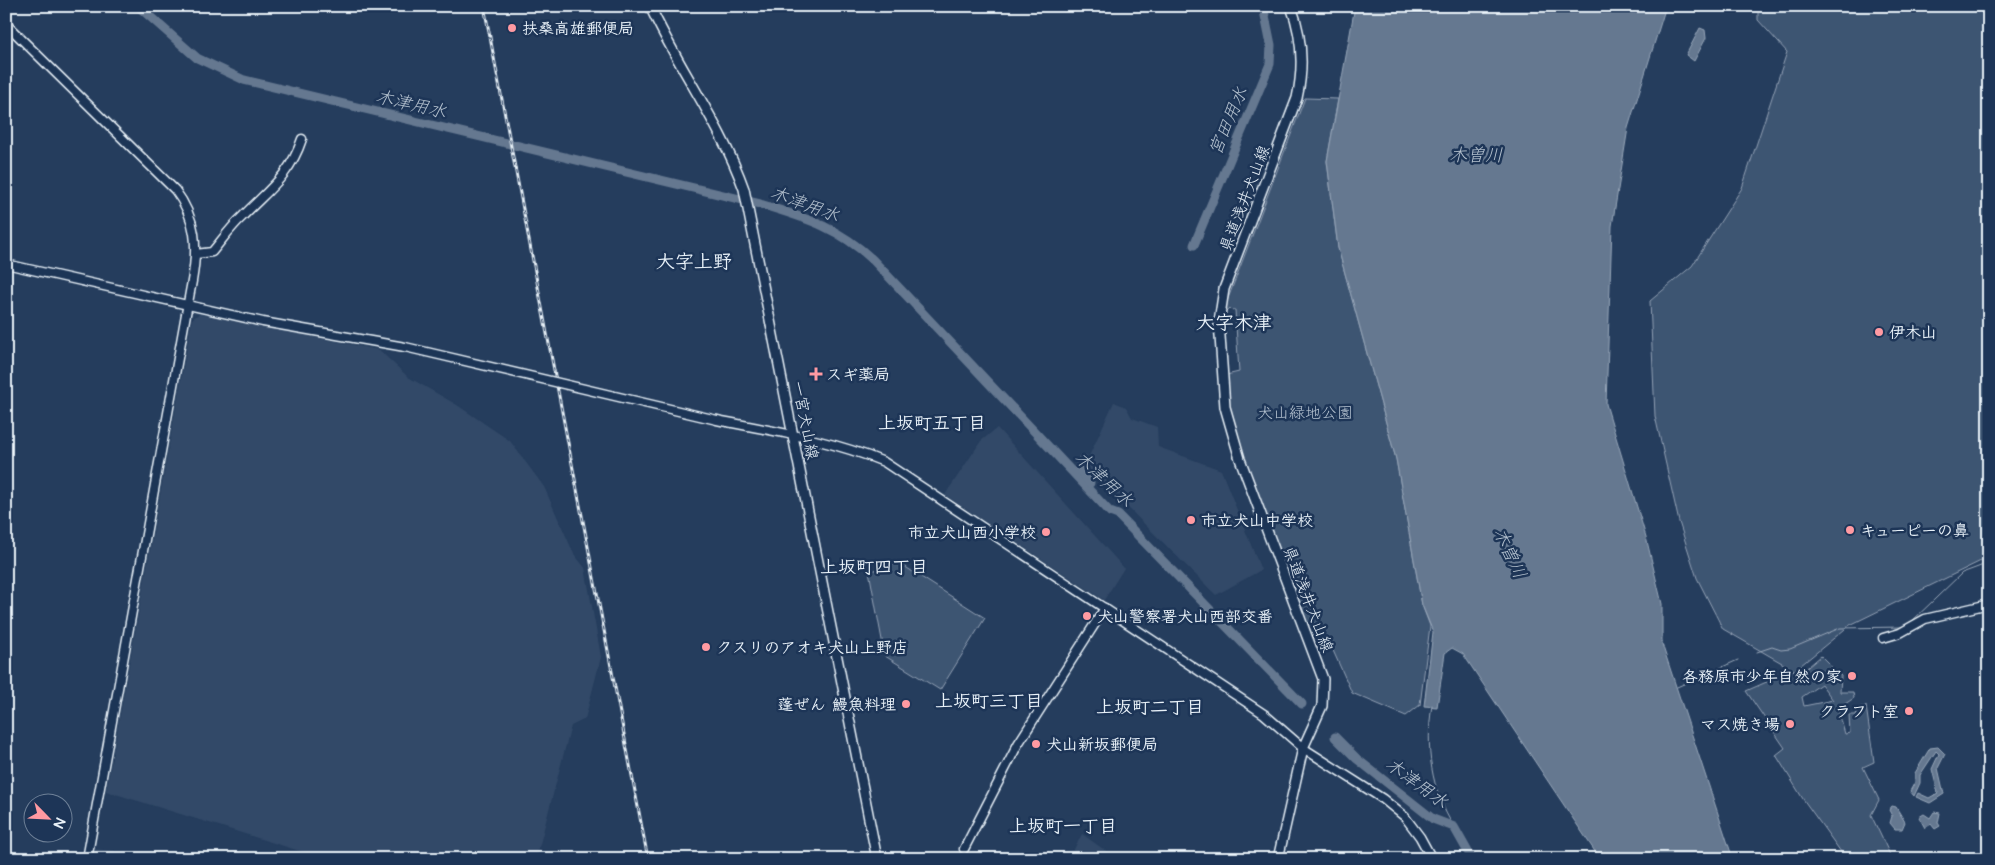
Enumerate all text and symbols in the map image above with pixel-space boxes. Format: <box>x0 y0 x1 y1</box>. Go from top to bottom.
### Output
place label: 扶桑高雄郵便局 <box>522 18 634 40</box>
marker: 扶桑高雄郵便局 <box>506 22 518 34</box>
water label: 宮田用水 <box>1203 83 1254 159</box>
water label: 木津用水 <box>373 84 449 125</box>
street label: 県道浅井犬山線 <box>1215 142 1275 255</box>
water label: 木曽川 <box>1449 143 1503 168</box>
water label: 木津用水 <box>767 180 843 229</box>
district label: 大字上野 <box>656 249 732 276</box>
district label: 大字木津 <box>1196 310 1272 337</box>
place label: 伊木山 <box>1889 322 1937 344</box>
marker: 伊木山 <box>1873 326 1885 338</box>
place label: スギ薬局 <box>826 364 890 386</box>
marker: スギ薬局 <box>810 368 822 380</box>
street label: 一宮犬山線 <box>787 379 823 462</box>
park label: 犬山緑地公園 <box>1257 402 1353 424</box>
district label: 上坂町五丁目 <box>878 411 986 436</box>
water label: 木津用水 <box>1069 446 1139 513</box>
place label: 市立犬山中学校 <box>1201 510 1313 532</box>
marker: 市立犬山中学校 <box>1185 514 1197 526</box>
place label: キューピーの鼻 <box>1860 520 1969 542</box>
place label: 市立犬山西小学校 <box>908 522 1036 544</box>
water label: 木曽川 <box>1487 523 1532 583</box>
marker: キューピーの鼻 <box>1844 524 1856 536</box>
marker: 市立犬山西小学校 <box>1040 526 1052 538</box>
street label: 県道浅井犬山線 <box>1278 543 1338 656</box>
district label: 上坂町四丁目 <box>820 555 928 580</box>
place label: 犬山警察署犬山西部交番 <box>1097 606 1273 628</box>
marker: 犬山警察署犬山西部交番 <box>1081 610 1093 622</box>
place label: クスリのアオキ犬山上野店 <box>716 637 908 659</box>
marker: クスリのアオキ犬山上野店 <box>700 641 712 653</box>
place label: 各務原市少年自然の家 <box>1682 666 1842 688</box>
marker: 各務原市少年自然の家 <box>1846 670 1858 682</box>
district label: 上坂町三丁目 <box>935 689 1043 714</box>
place label: 蓬ぜん 鰻魚料理 <box>778 694 896 716</box>
district label: 上坂町二丁目 <box>1096 695 1204 720</box>
marker: 蓬ぜん 鰻魚料理 <box>900 698 912 710</box>
place label: クラフト室 <box>1819 701 1899 723</box>
marker: クラフト室 <box>1903 705 1915 717</box>
place label: マス焼き場 <box>1700 714 1780 736</box>
marker: マス焼き場 <box>1784 718 1796 730</box>
place label: 犬山新坂郵便局 <box>1046 734 1158 756</box>
marker: 犬山新坂郵便局 <box>1030 738 1042 750</box>
water label: 木津用水 <box>1380 752 1453 815</box>
north arrow <box>22 792 72 842</box>
district label: 上坂町一丁目 <box>1009 814 1117 839</box>
text: N <box>48 815 70 831</box>

